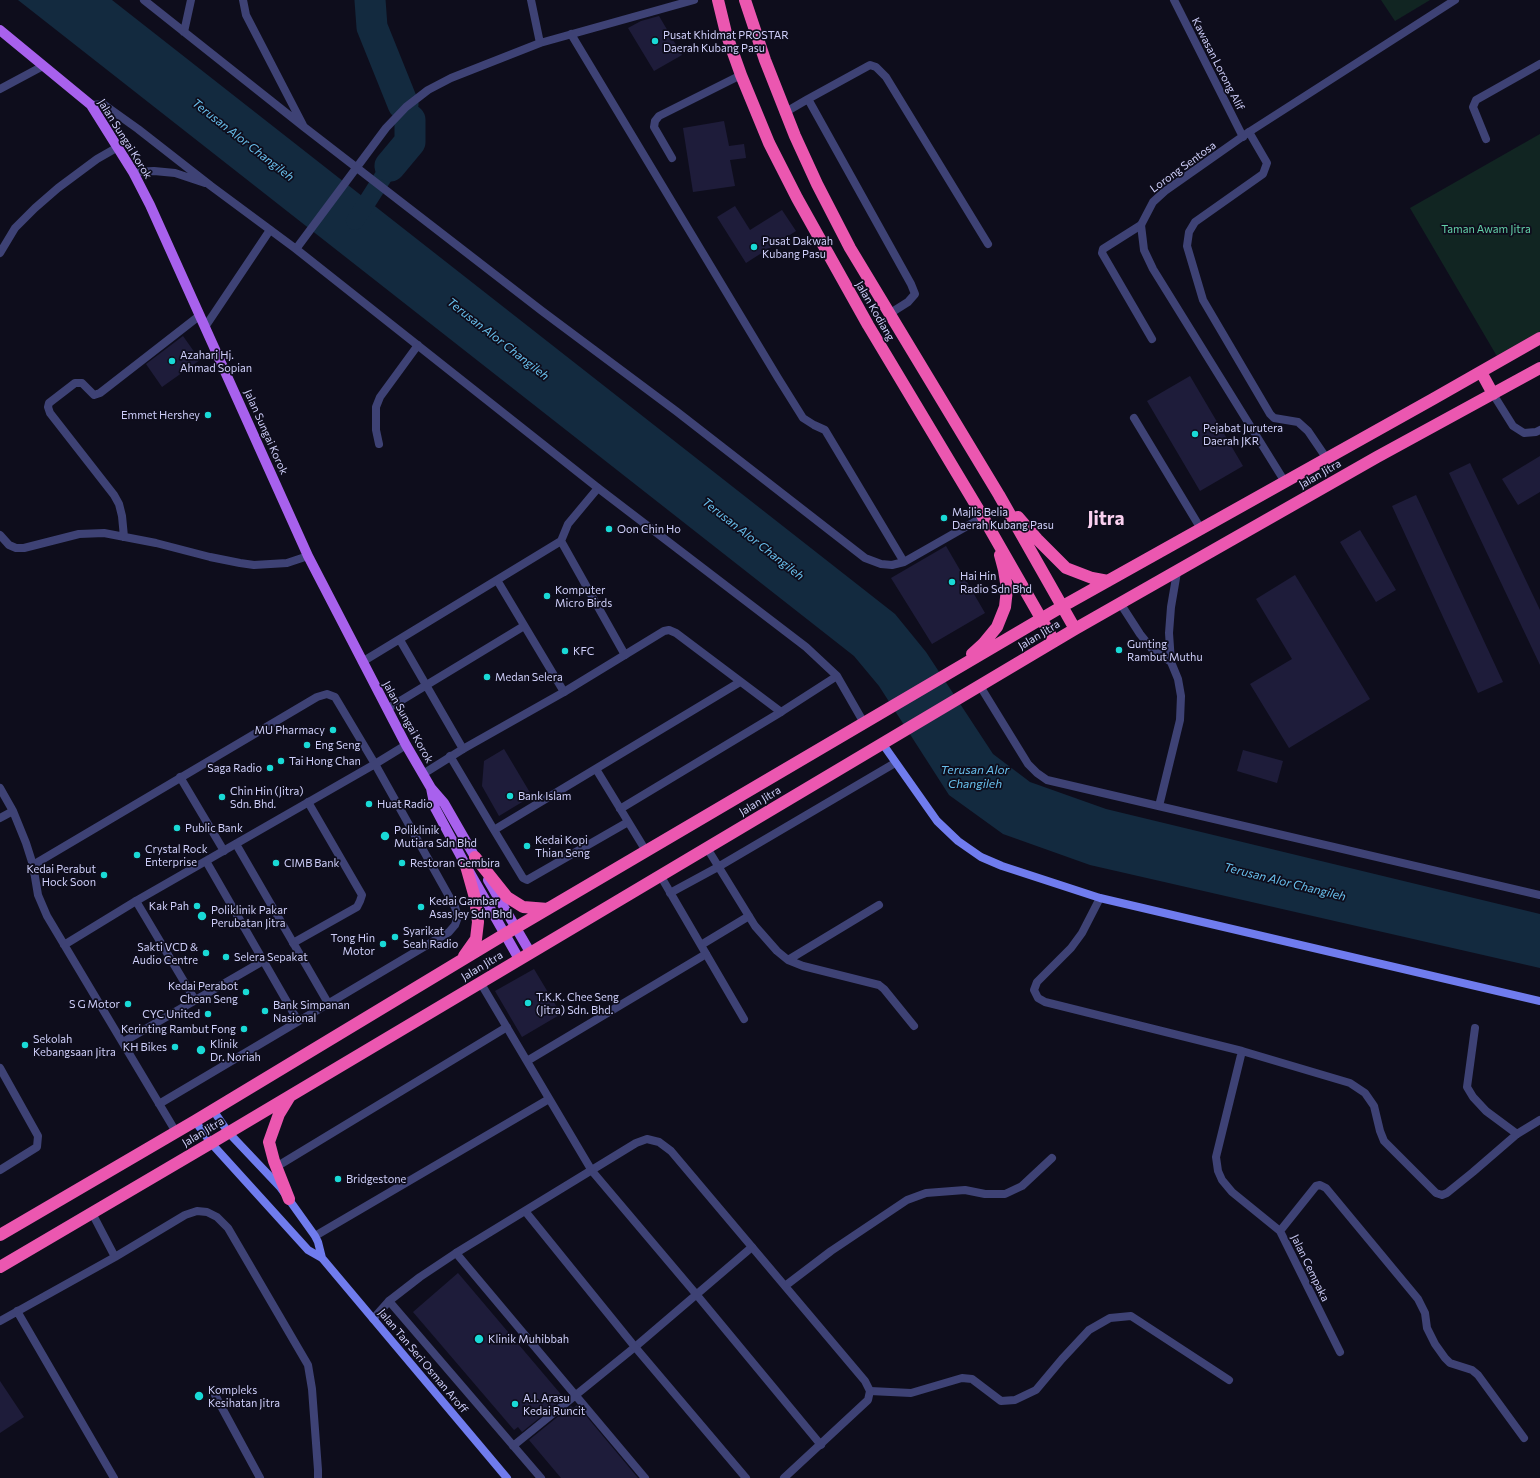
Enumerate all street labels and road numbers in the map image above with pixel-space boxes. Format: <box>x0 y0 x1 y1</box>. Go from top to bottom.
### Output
street label: Kawasan Lorong Alif <box>1189 15 1247 113</box>
street label: Jalan Sungai Korok <box>95 97 155 181</box>
street label: Lorong Sentosa <box>1147 139 1219 195</box>
street label: Jalan Kodiang <box>853 279 897 343</box>
street label: Jalan Sungai Korok <box>241 387 291 477</box>
street label: Jalan Jitra <box>1297 457 1343 491</box>
street label: Jalan Jitra <box>1016 617 1062 653</box>
street label: Jalan Sungai Korok <box>380 679 436 765</box>
street label: Jalan Jitra <box>737 783 783 819</box>
street label: Jalan Jitra <box>459 948 505 984</box>
street label: Jalan Jitra <box>180 1114 226 1150</box>
street label: Jalan Cempaka <box>1288 1232 1332 1304</box>
street label: Jalan Tan Seri Osman Aroff <box>375 1306 471 1416</box>

